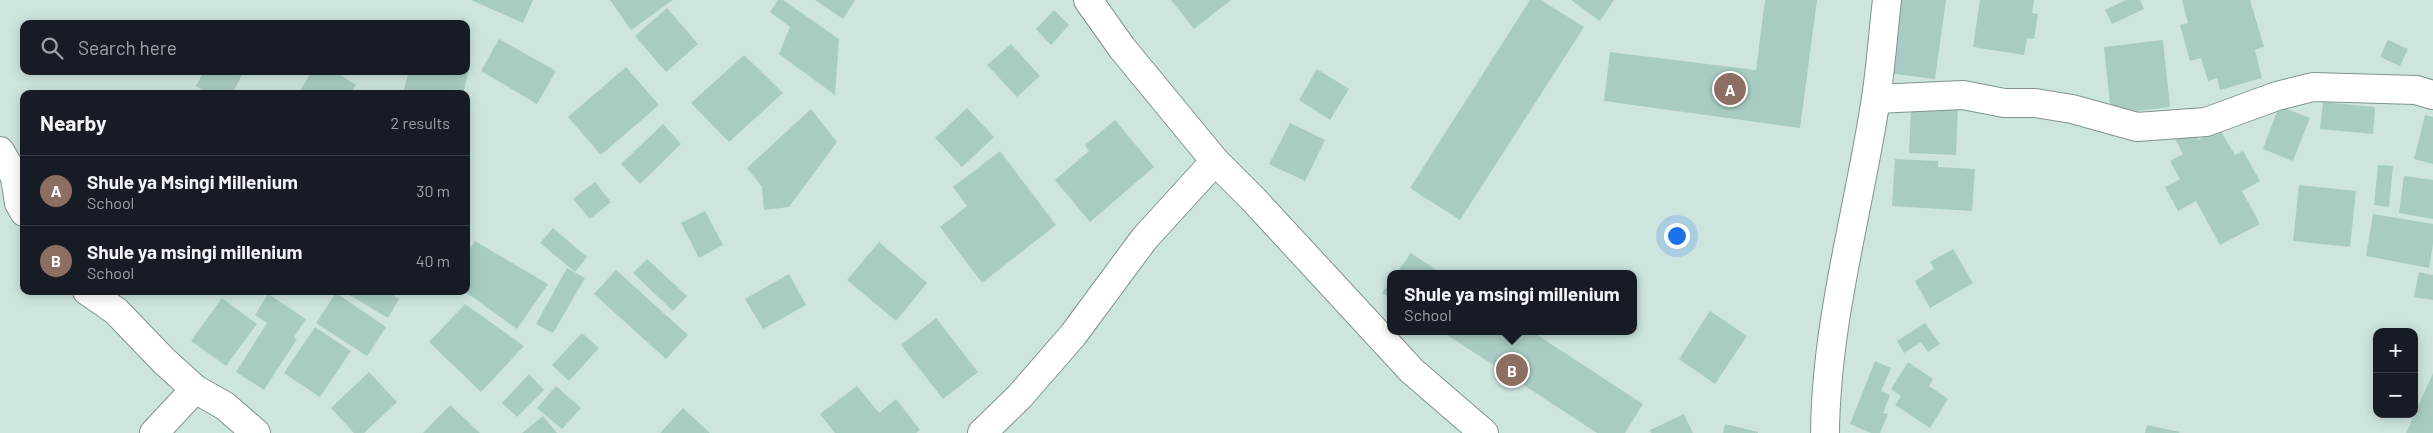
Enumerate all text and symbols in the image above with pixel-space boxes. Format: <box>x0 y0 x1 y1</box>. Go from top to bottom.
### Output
search box <box>20 20 470 75</box>
icon: search <box>38 34 66 62</box>
text: Search here <box>78 36 177 59</box>
pin: A <box>1714 70 1746 108</box>
text: Nearby <box>40 110 106 135</box>
text: 2 results <box>391 113 450 132</box>
text: Shule ya Msingi Millenium <box>87 170 298 193</box>
text: A <box>51 181 61 200</box>
text: 30 m <box>416 181 450 200</box>
text: School <box>87 193 134 212</box>
your location <box>1664 223 1690 249</box>
text: Shule ya msingi millenium <box>87 240 302 263</box>
text: B <box>51 251 61 270</box>
text: 40 m <box>416 251 450 270</box>
text: School <box>87 263 134 282</box>
popup <box>1387 270 1637 335</box>
text: Shule ya msingi millenium <box>1404 282 1620 305</box>
text: School <box>1404 305 1452 324</box>
map controls <box>2373 328 2418 418</box>
button: + <box>2373 328 2418 373</box>
pin: B <box>1496 351 1528 389</box>
button: − <box>2373 373 2418 418</box>

